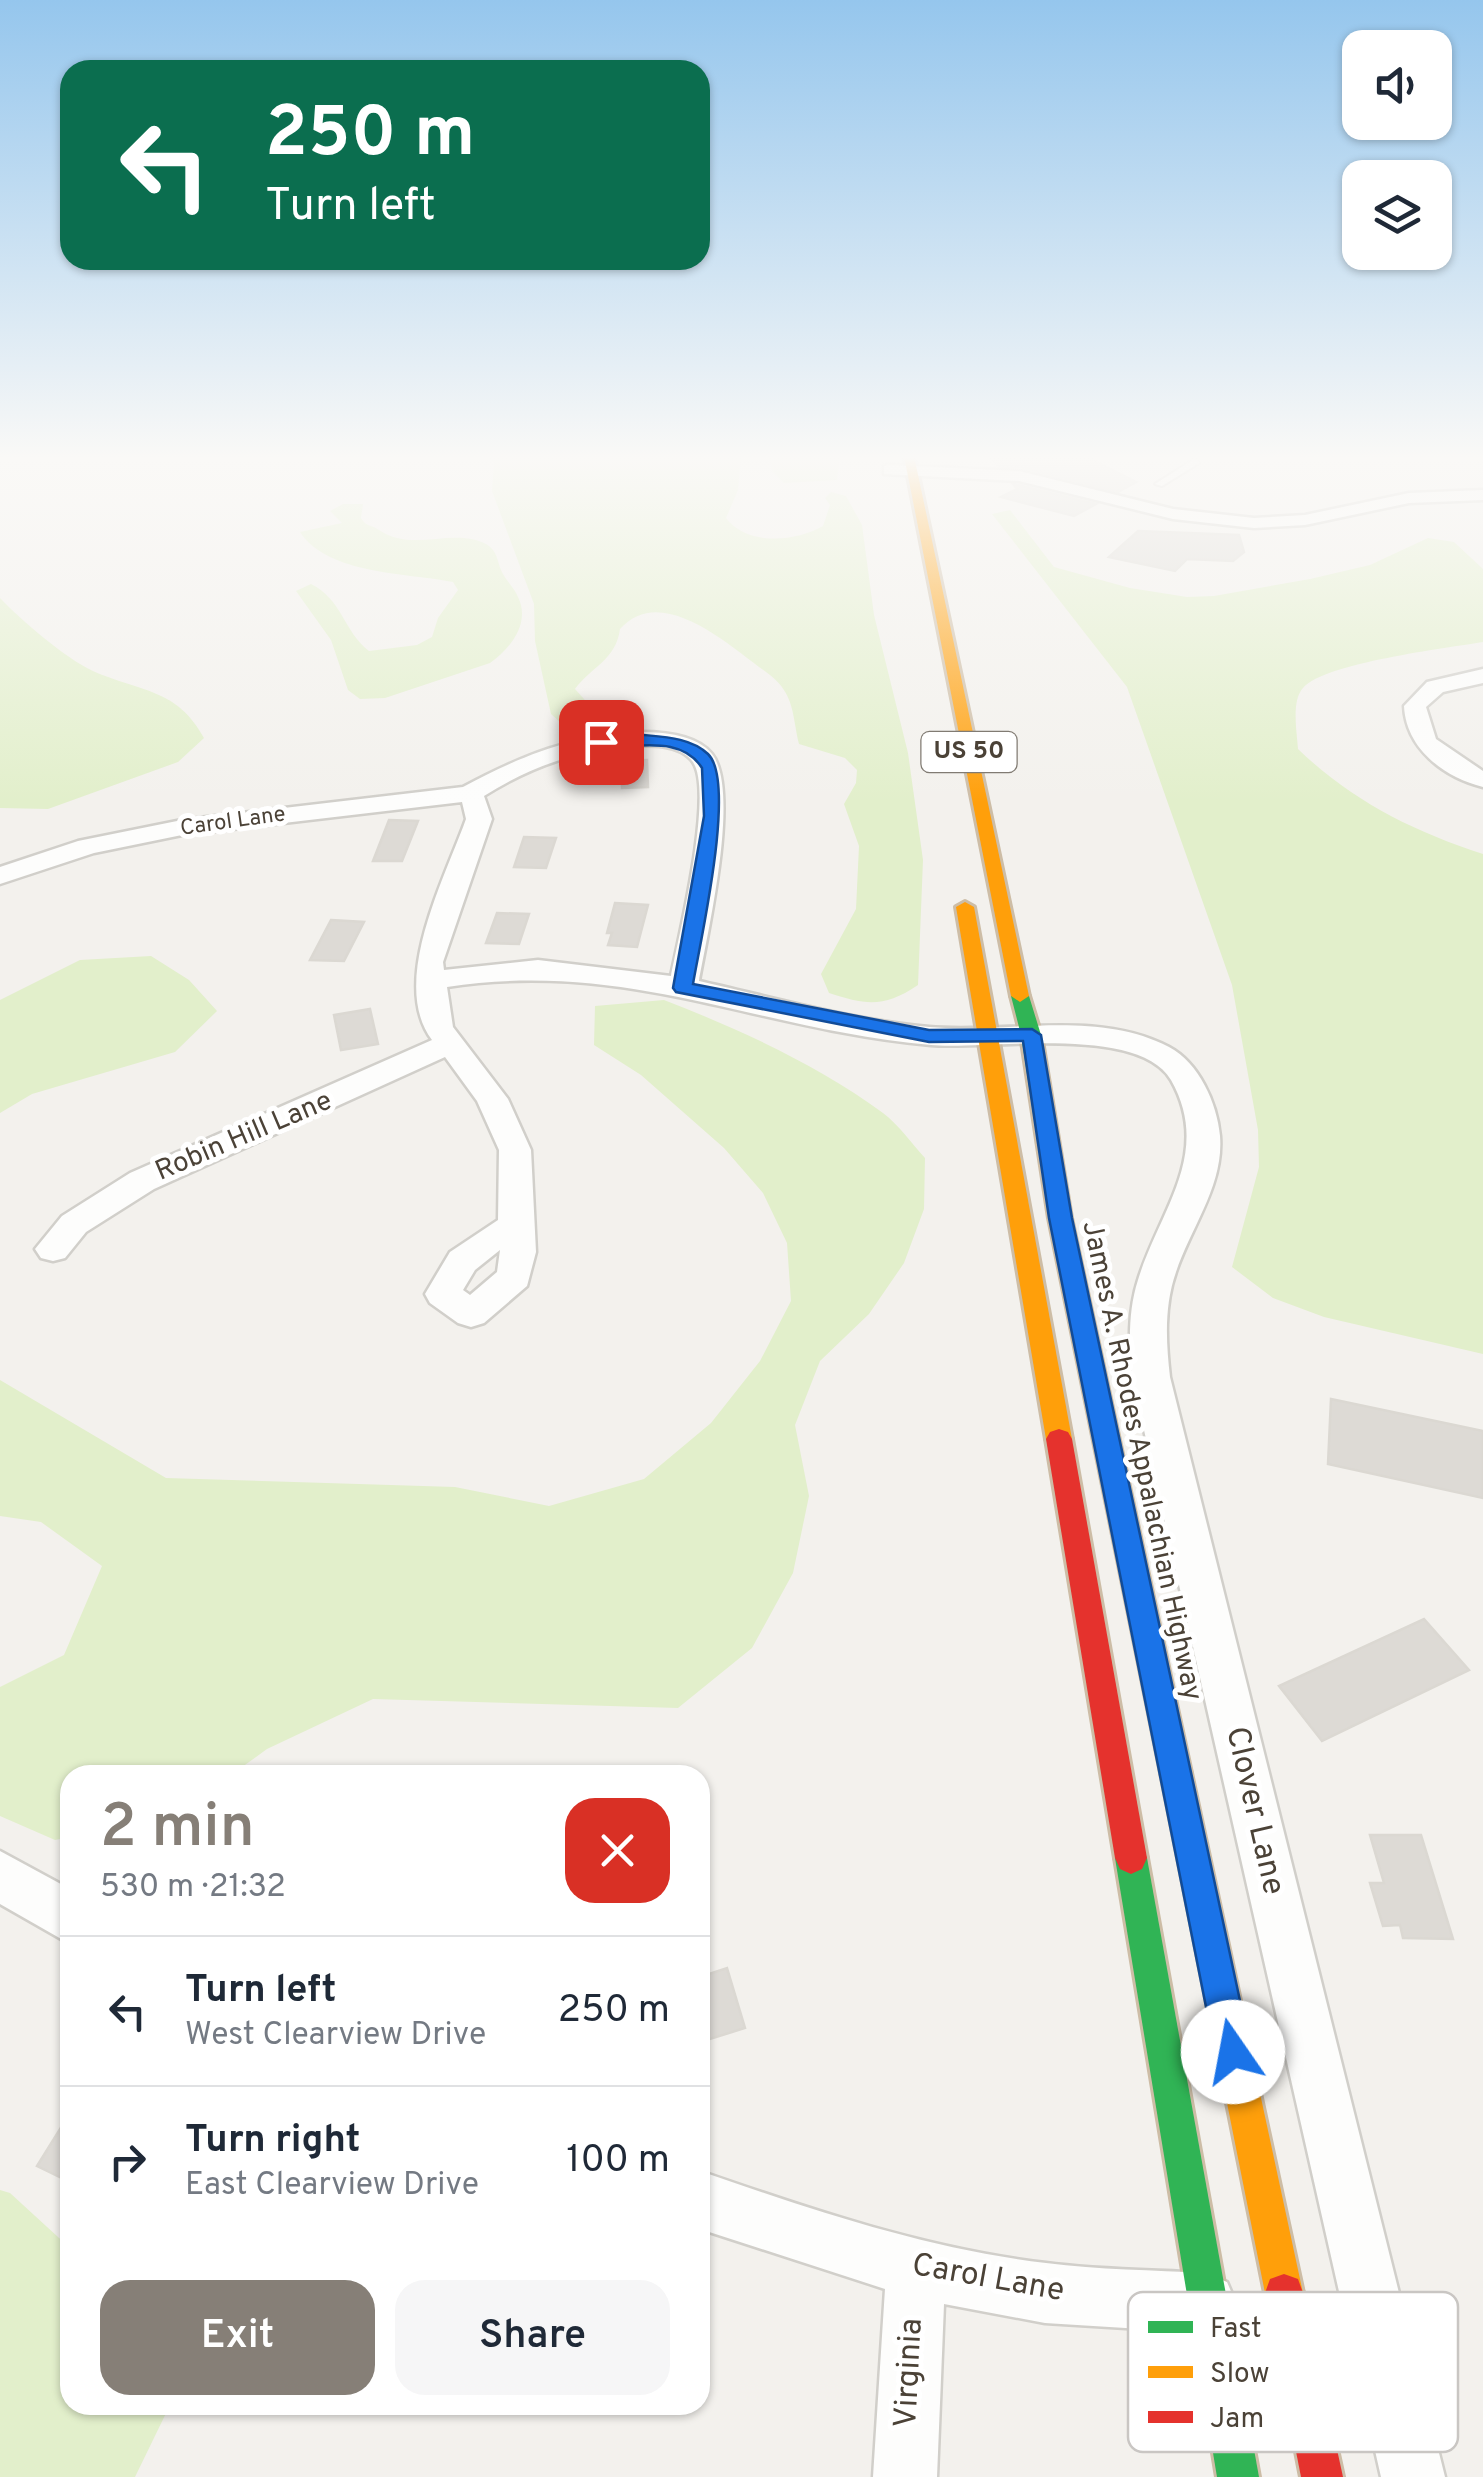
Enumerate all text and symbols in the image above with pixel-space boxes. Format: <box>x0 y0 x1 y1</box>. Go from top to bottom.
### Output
map controls <box>1342 30 1452 270</box>
button: sound <box>1342 30 1452 140</box>
text: 250 m <box>265 92 475 181</box>
icon: left <box>100 100 230 230</box>
button: layers <box>1342 160 1452 270</box>
text: Turn left <box>265 179 436 236</box>
pin <box>559 700 644 785</box>
icon: arrive <box>574 715 629 770</box>
road number: US 50 <box>922 732 1016 772</box>
street label: Carol Lane <box>179 801 287 843</box>
street label: Robin Hill Lane <box>150 1084 338 1190</box>
street label: James A. Rhodes Appalachian Highway <box>1073 1218 1209 1704</box>
street label: Clover Lane <box>1215 1723 1293 1899</box>
text: 2 min <box>100 1792 255 1868</box>
button: close <box>565 1798 670 1903</box>
text: 530 m · 21:32 <box>100 1868 286 1908</box>
text: Turn left <box>185 1967 337 2016</box>
icon: left <box>100 1984 155 2039</box>
text: 250 m <box>558 1987 670 2036</box>
position arrow <box>1181 2000 1285 2104</box>
text: West Clearview Drive <box>185 2016 486 2056</box>
text: Turn right <box>185 2117 360 2166</box>
icon: right <box>100 2134 155 2189</box>
text: 100 m <box>566 2137 670 2186</box>
text: East Clearview Drive <box>185 2166 479 2206</box>
street label: Carol Lane <box>909 2246 1067 2312</box>
button: Exit <box>100 2280 375 2395</box>
button: Share <box>395 2280 670 2395</box>
legend <box>1128 2292 1458 2452</box>
text: Fast <box>1210 2312 1262 2348</box>
street label: Virginia <box>887 2317 933 2429</box>
text: Slow <box>1210 2357 1269 2393</box>
text: Jam <box>1210 2402 1264 2438</box>

